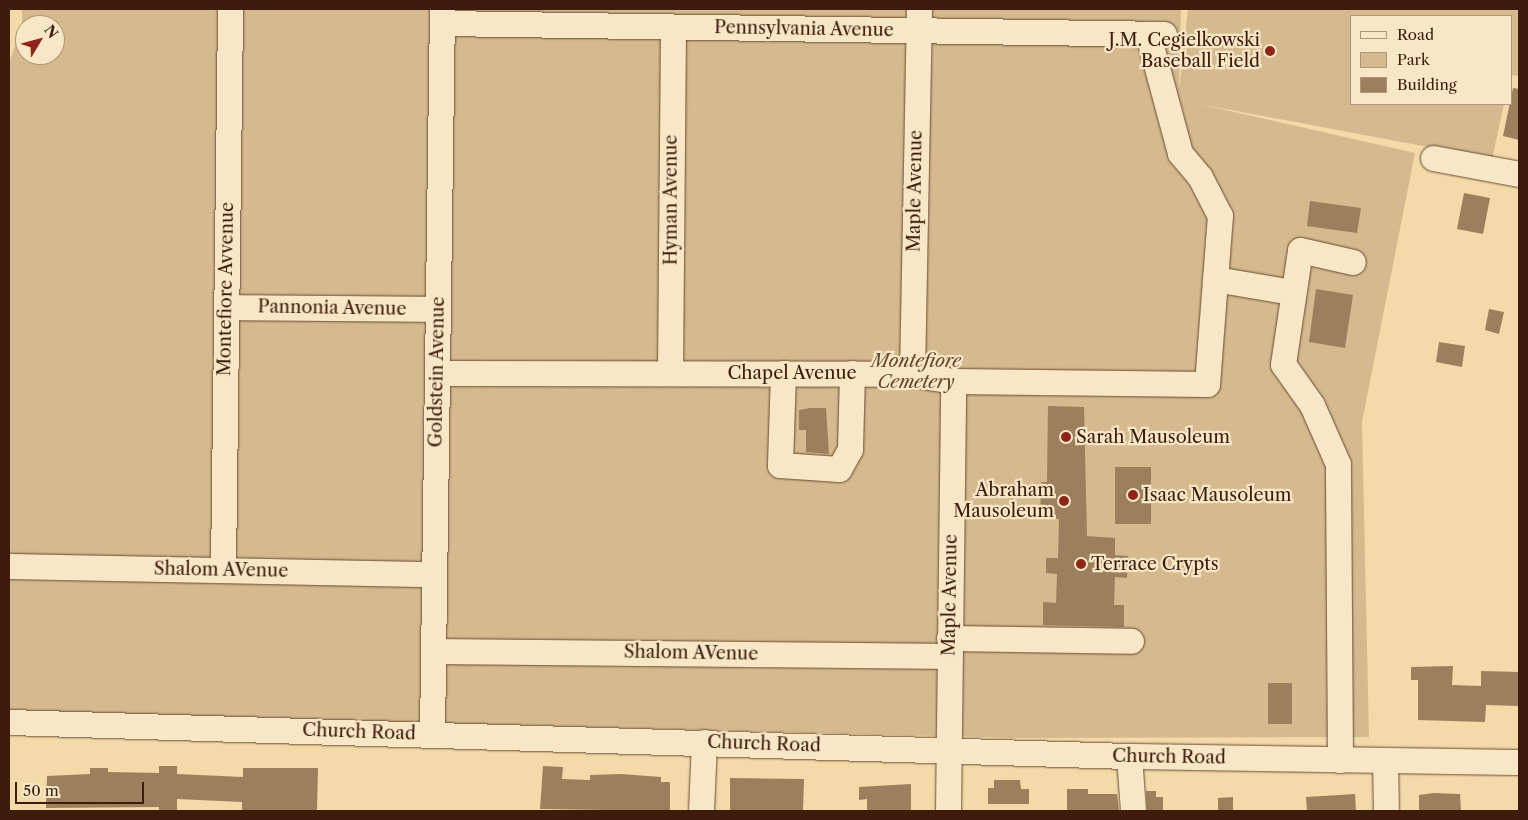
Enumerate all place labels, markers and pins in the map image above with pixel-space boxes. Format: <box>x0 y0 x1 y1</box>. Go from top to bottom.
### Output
place label: J.M. Cegielkowski Baseball Field <box>1108 30 1260 72</box>
marker: J.M. Cegielkowski Baseball Field <box>1264 45 1276 57</box>
place label: Sarah Mausoleum <box>1076 426 1230 448</box>
marker: Sarah Mausoleum <box>1060 431 1072 443</box>
place label: Abraham Mausoleum <box>953 480 1054 522</box>
place label: Isaac Mausoleum <box>1143 484 1291 506</box>
marker: Isaac Mausoleum <box>1127 489 1139 501</box>
marker: Abraham Mausoleum <box>1058 495 1070 507</box>
place label: Terrace Crypts <box>1091 553 1219 575</box>
marker: Terrace Crypts <box>1075 558 1087 570</box>

